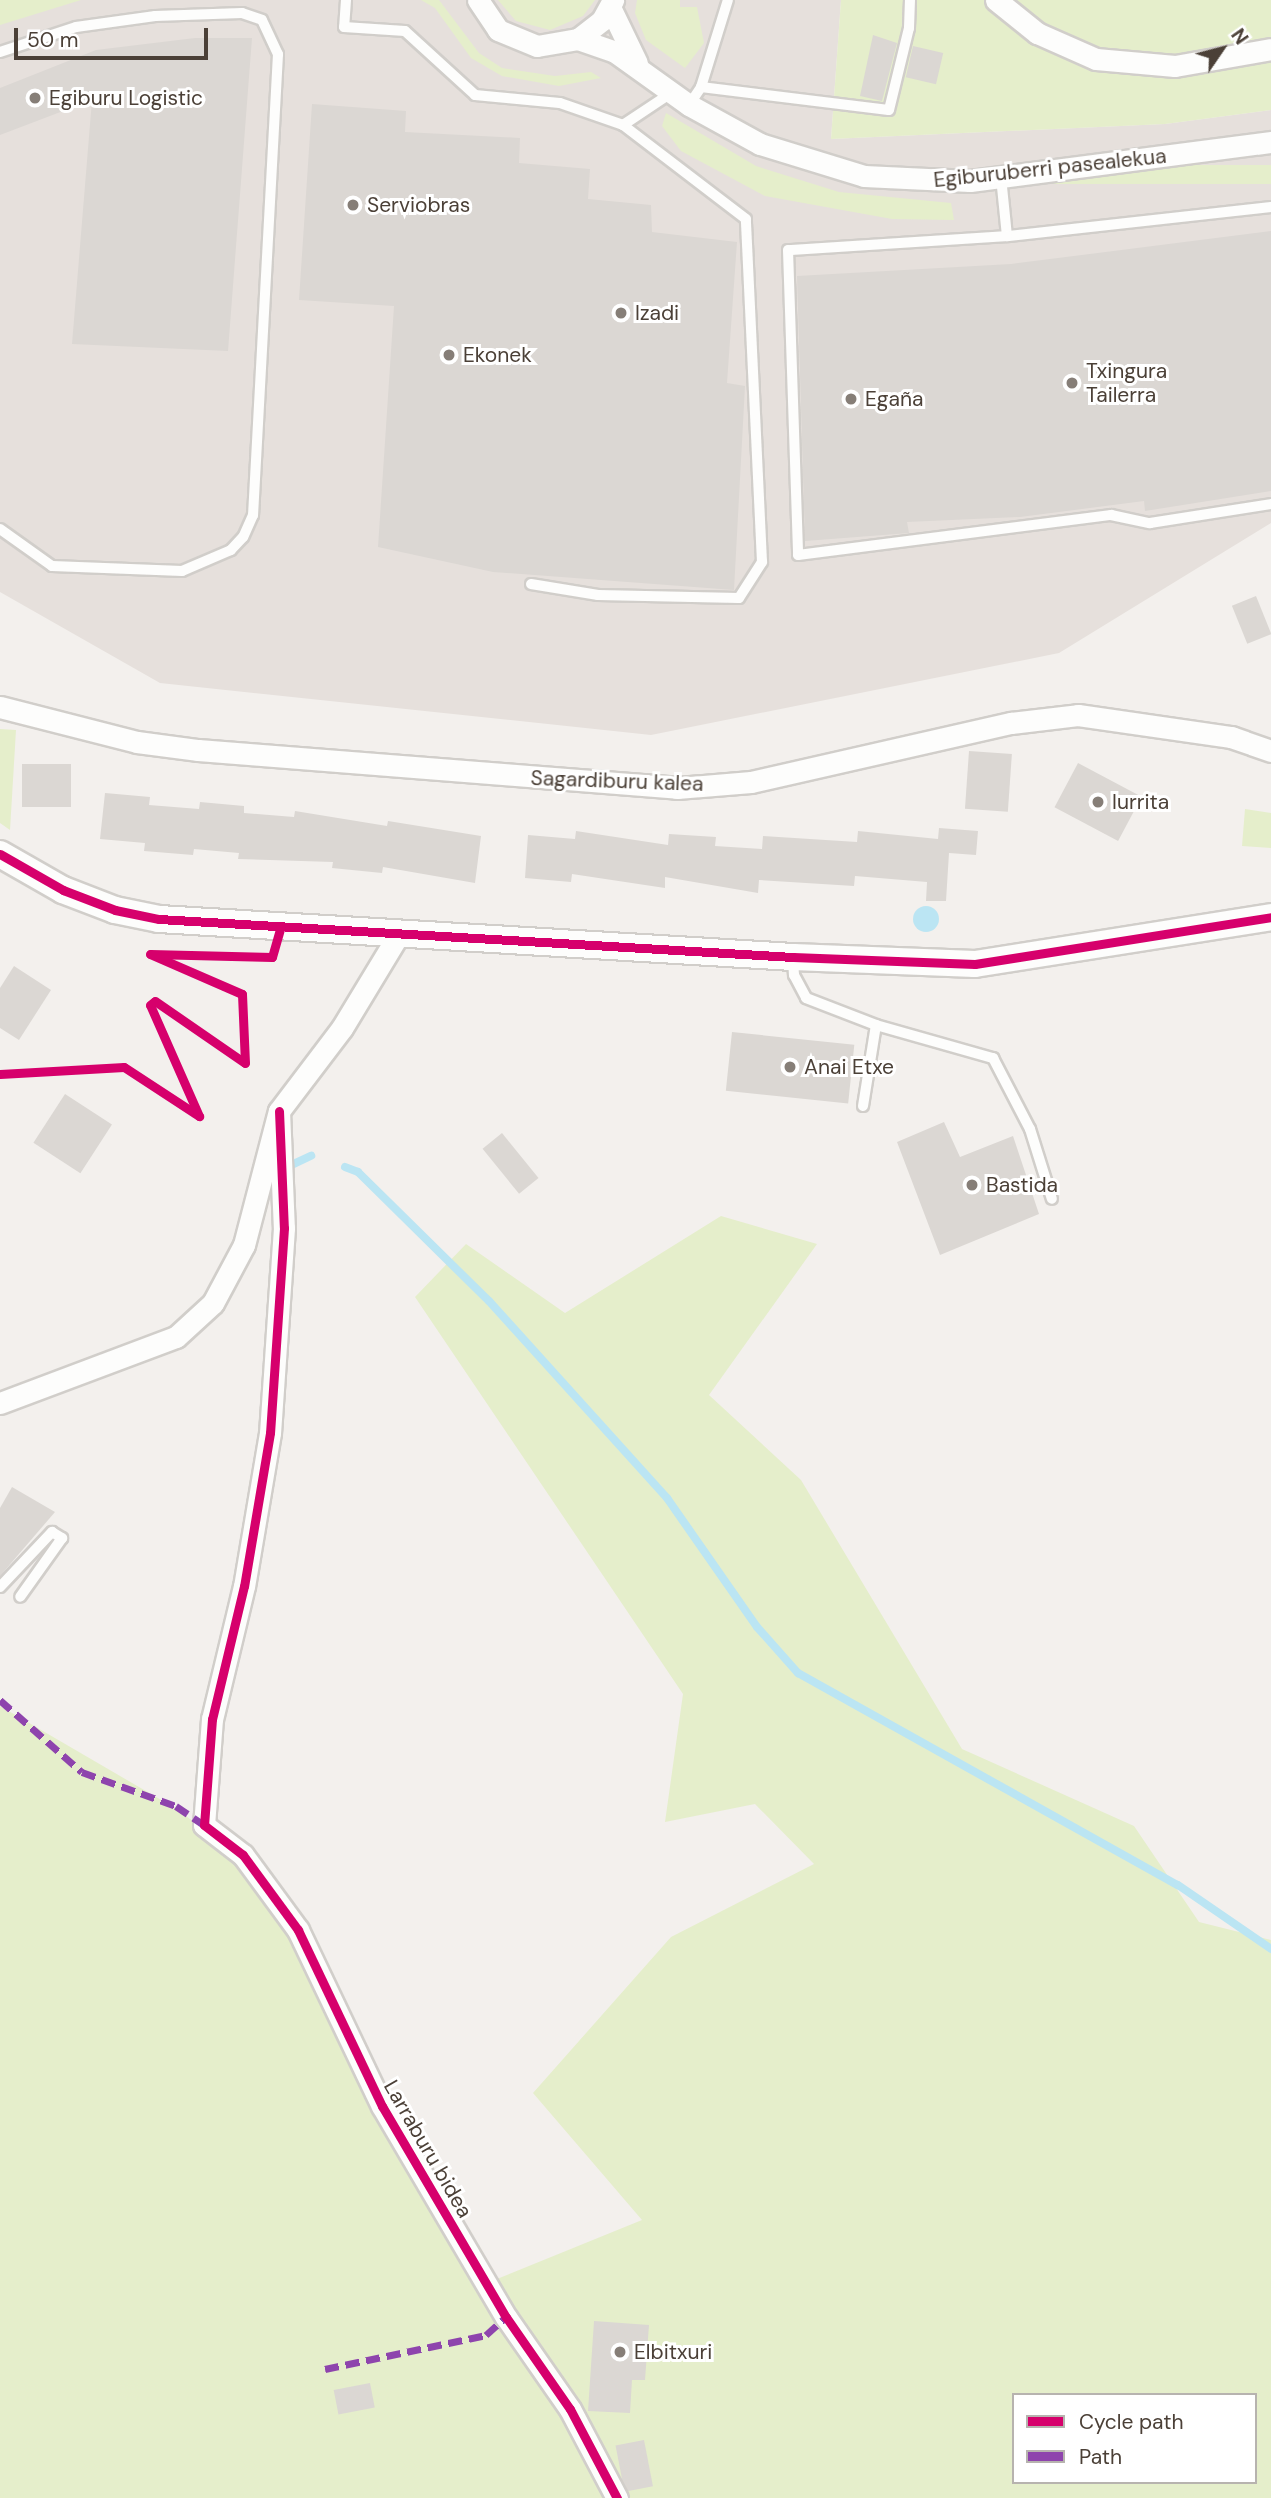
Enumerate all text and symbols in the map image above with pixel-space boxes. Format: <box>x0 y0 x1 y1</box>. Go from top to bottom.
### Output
scale bar <box>18 14 212 58</box>
north arrow <box>1187 14 1257 84</box>
text: N <box>1225 24 1254 50</box>
text: 50 m <box>27 26 78 54</box>
place label: Egiburu Logistic <box>49 85 203 111</box>
marker: Egiburu Logistic <box>27 90 43 106</box>
street label: Egiburuberri pasealekua <box>932 143 1168 193</box>
place label: Serviobras <box>367 192 470 218</box>
marker: Serviobras <box>345 197 361 213</box>
place label: Izadi <box>635 300 679 326</box>
marker: Izadi <box>613 305 629 321</box>
place label: Ekonek <box>463 342 532 368</box>
marker: Ekonek <box>441 347 457 363</box>
place label: Txingura Tailerra <box>1086 358 1167 408</box>
marker: Txingura Tailerra <box>1064 375 1080 391</box>
place label: Egaña <box>865 386 923 412</box>
marker: Egaña <box>843 391 859 407</box>
street label: Sagardiburu kalea <box>530 765 704 797</box>
place label: Iurrita <box>1112 789 1169 815</box>
marker: Iurrita <box>1090 794 1106 810</box>
place label: Anai Etxe <box>804 1054 894 1080</box>
marker: Anai Etxe <box>782 1059 798 1075</box>
place label: Bastida <box>986 1172 1058 1198</box>
marker: Bastida <box>964 1177 980 1193</box>
street label: Larraburu bidea <box>378 2076 478 2222</box>
place label: Elbitxuri <box>634 2339 712 2365</box>
marker: Elbitxuri <box>612 2344 628 2360</box>
legend <box>1012 2393 1257 2484</box>
text: Cycle path <box>1079 2408 1184 2436</box>
text: Path <box>1079 2443 1122 2471</box>

